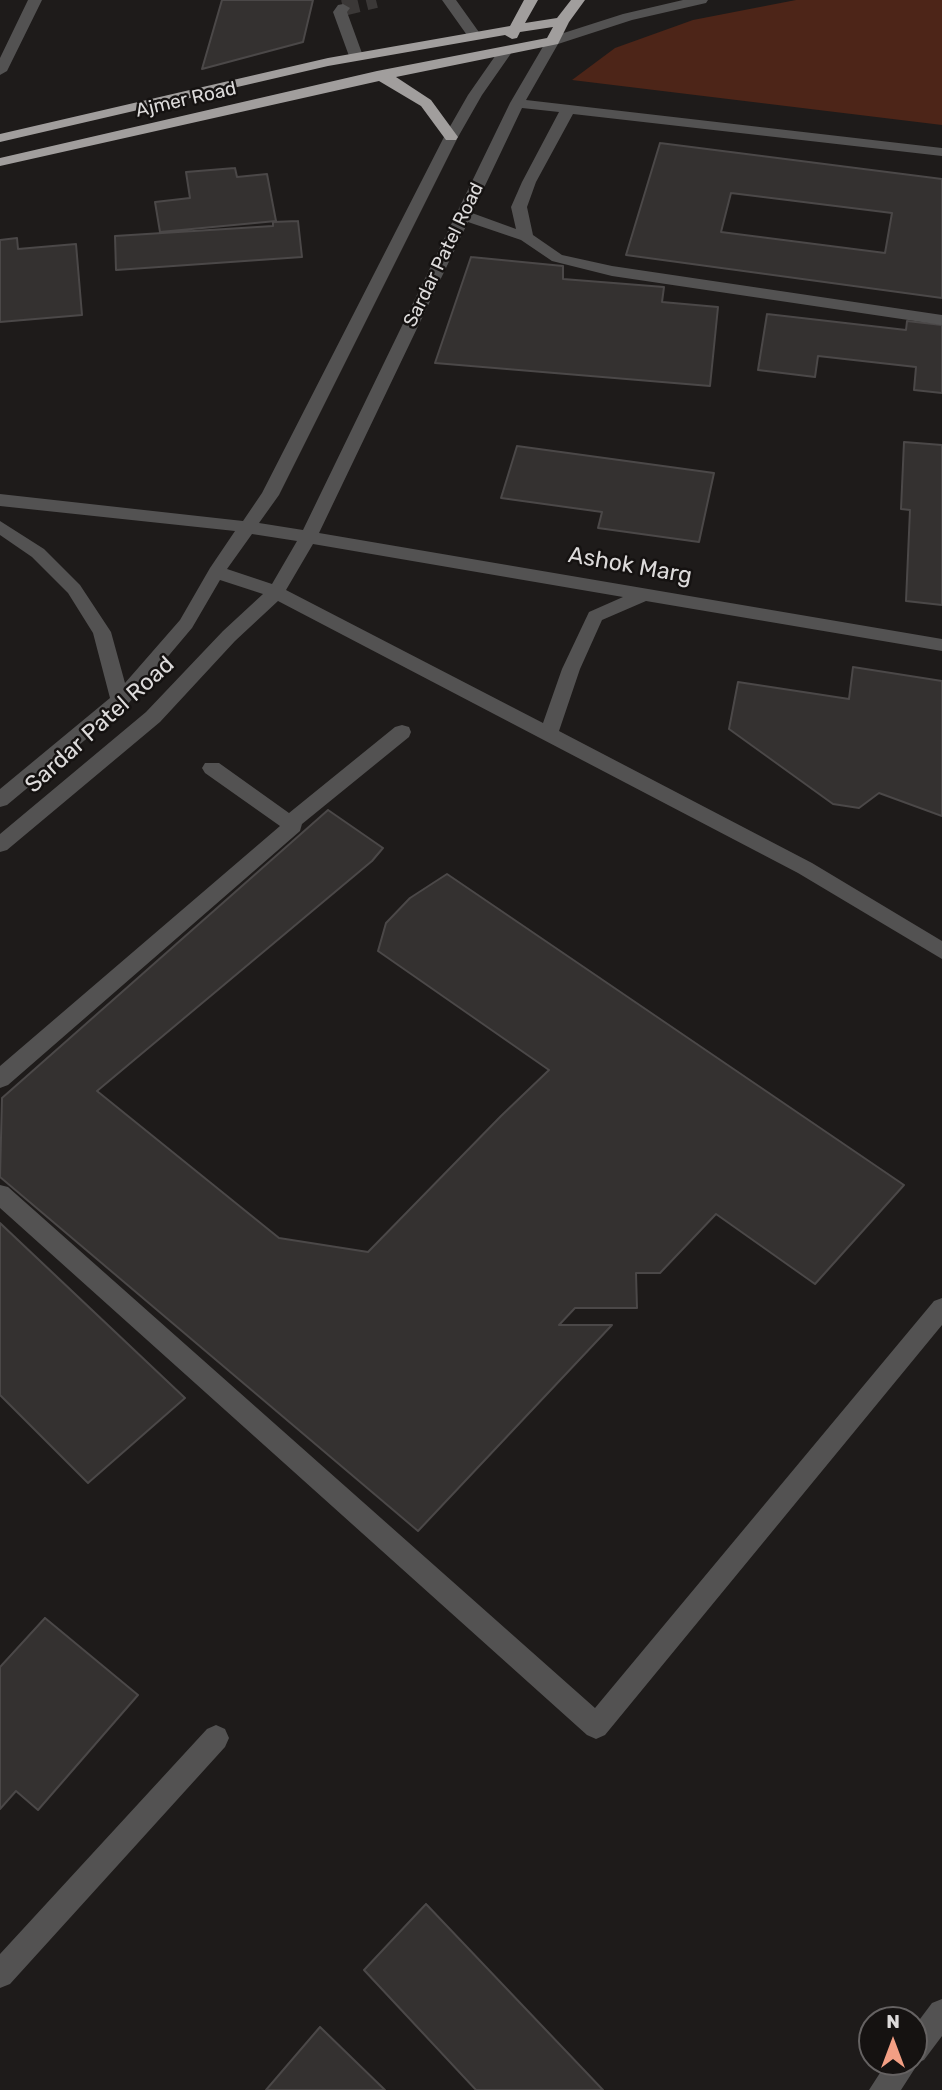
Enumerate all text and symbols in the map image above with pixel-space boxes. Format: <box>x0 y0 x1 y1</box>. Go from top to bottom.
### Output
street label: Ajmer Road <box>133 77 239 123</box>
street label: Sardar Patel Road <box>399 179 489 331</box>
street label: Ashok Marg <box>566 542 694 590</box>
street label: Sardar Patel Road <box>20 651 180 799</box>
north arrow <box>858 2006 928 2076</box>
text: N <box>886 2010 900 2033</box>

